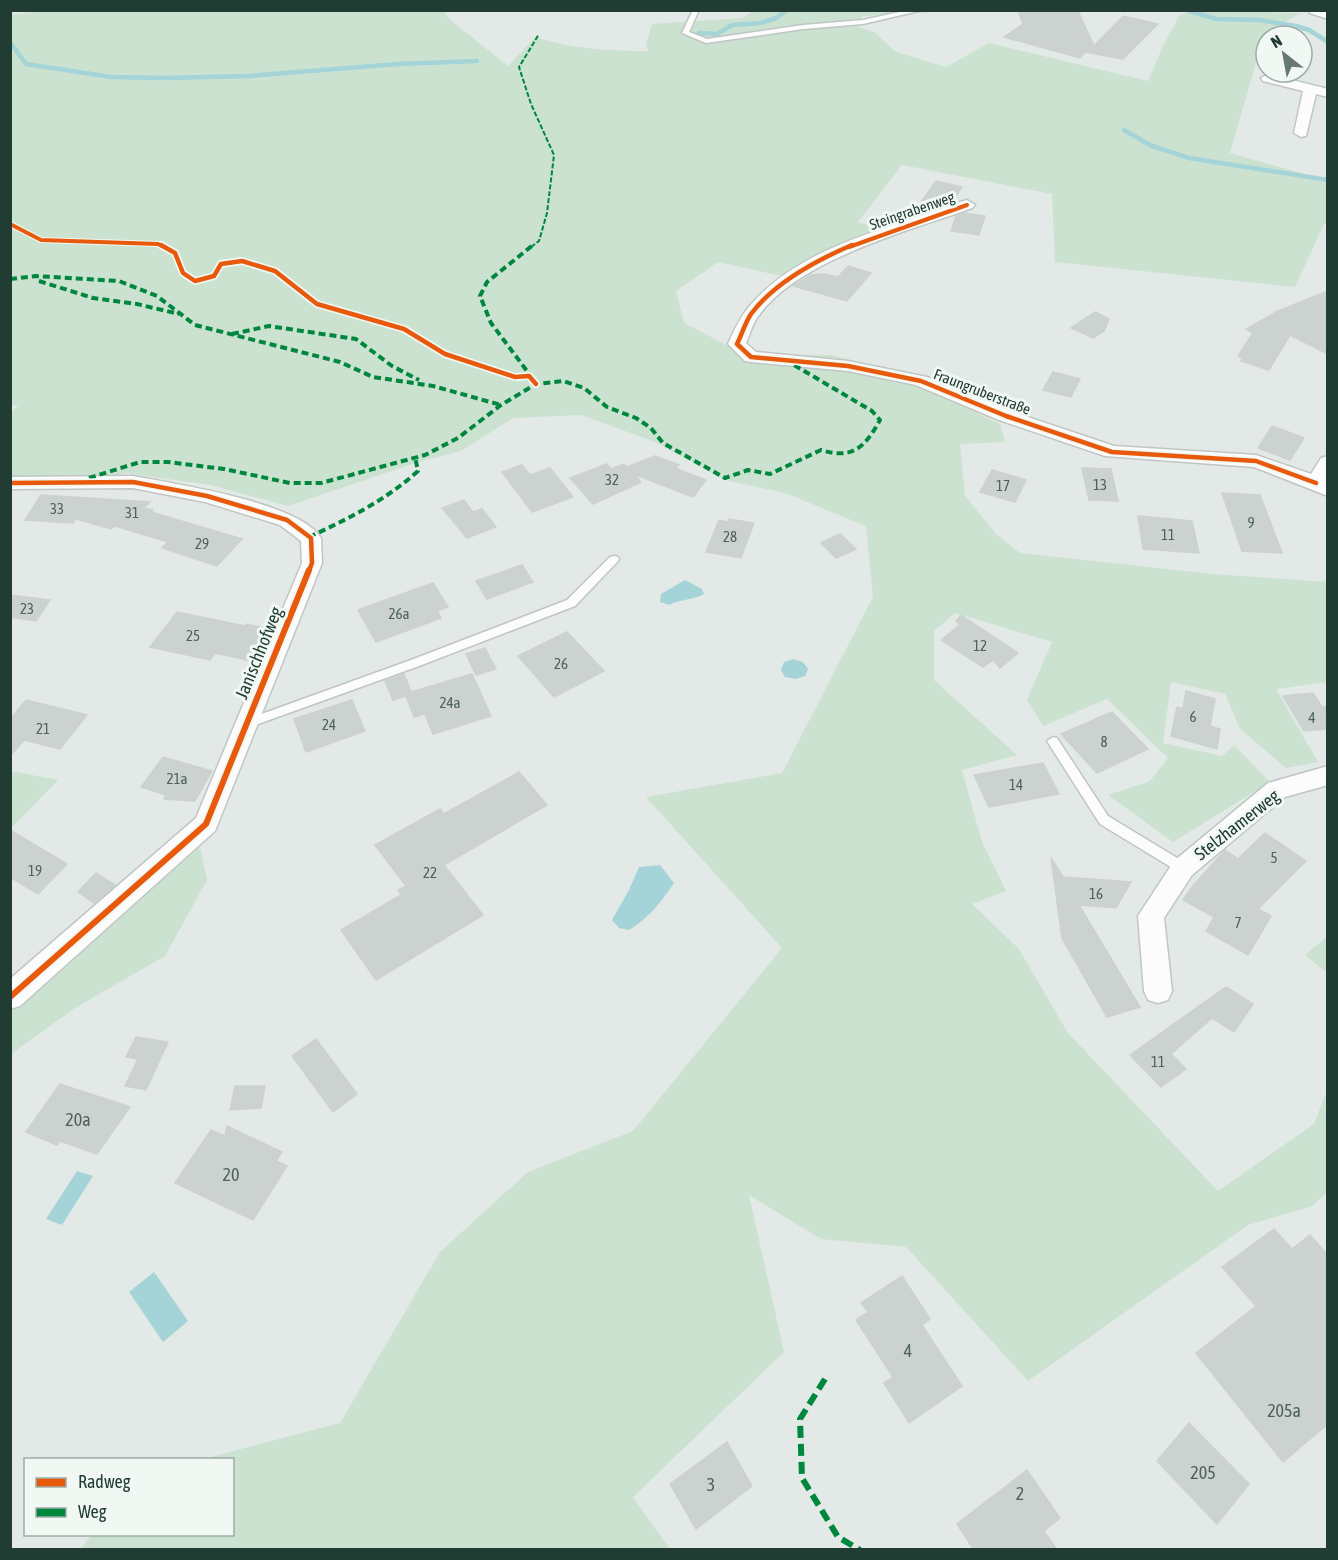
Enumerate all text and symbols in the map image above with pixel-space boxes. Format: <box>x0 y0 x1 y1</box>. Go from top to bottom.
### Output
north arrow <box>1254 24 1314 84</box>
text: N <box>1268 31 1285 51</box>
street label: Steingrabenweg <box>867 188 957 233</box>
street label: Fraungruberstraße <box>931 365 1033 418</box>
house number: 32 <box>605 471 619 488</box>
house number: 13 <box>1093 476 1107 493</box>
house number: 17 <box>996 477 1010 494</box>
house number: 33 <box>50 500 64 517</box>
house number: 31 <box>125 504 139 521</box>
house number: 9 <box>1247 514 1255 531</box>
house number: 11 <box>1161 526 1175 543</box>
house number: 28 <box>723 528 737 545</box>
house number: 29 <box>195 535 209 552</box>
house number: 23 <box>20 600 34 617</box>
street label: Janischhofweg <box>231 603 287 702</box>
house number: 26a <box>388 605 410 622</box>
house number: 25 <box>186 627 200 644</box>
house number: 12 <box>973 637 987 654</box>
house number: 26 <box>554 655 568 672</box>
house number: 24a <box>439 694 461 711</box>
house number: 6 <box>1189 708 1197 725</box>
house number: 4 <box>1308 709 1316 726</box>
house number: 24 <box>322 716 336 733</box>
house number: 21 <box>36 720 50 737</box>
house number: 8 <box>1100 733 1108 750</box>
house number: 21a <box>166 770 188 787</box>
house number: 14 <box>1009 776 1023 793</box>
street label: Stelzhamerweg <box>1190 785 1284 864</box>
house number: 5 <box>1270 849 1278 866</box>
house number: 19 <box>28 862 42 879</box>
house number: 22 <box>423 864 437 881</box>
house number: 16 <box>1089 885 1103 902</box>
house number: 7 <box>1234 914 1242 931</box>
house number: 11 <box>1151 1053 1165 1070</box>
house number: 20a <box>65 1109 91 1130</box>
house number: 20 <box>223 1164 239 1185</box>
house number: 4 <box>904 1340 912 1361</box>
house number: 205a <box>1267 1400 1301 1421</box>
legend <box>24 1458 234 1536</box>
house number: 205 <box>1190 1462 1216 1483</box>
text: Radweg <box>78 1471 131 1492</box>
house number: 3 <box>707 1474 715 1495</box>
house number: 2 <box>1016 1483 1024 1504</box>
text: Weg <box>78 1501 107 1522</box>

